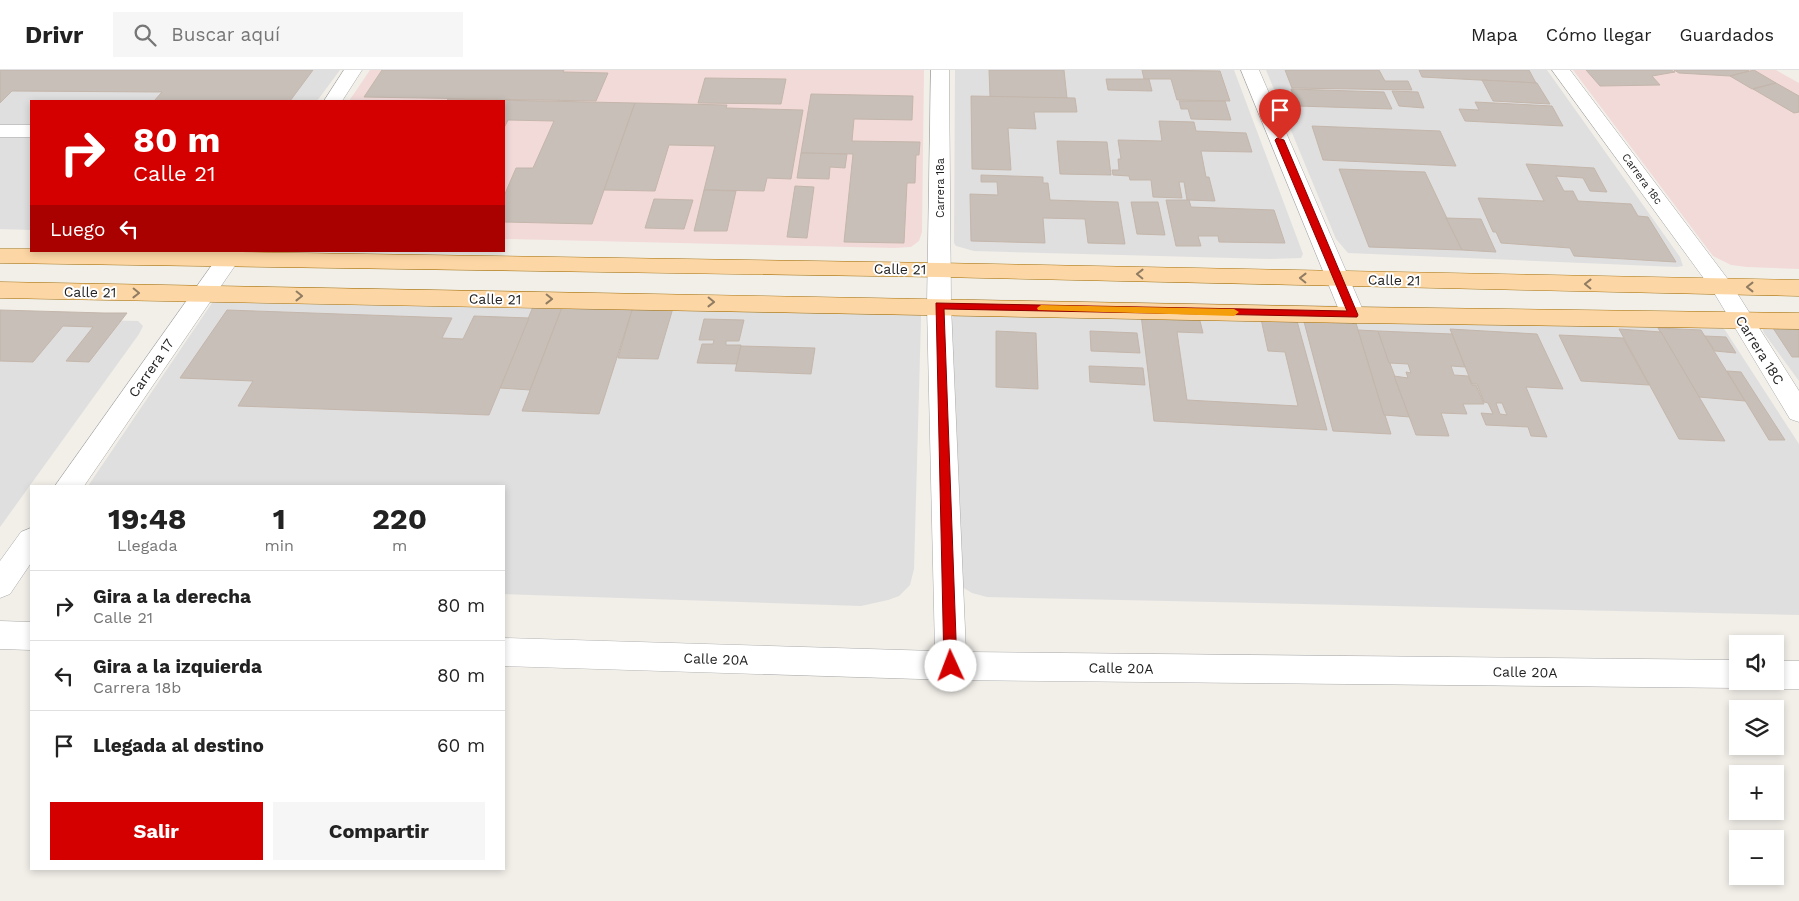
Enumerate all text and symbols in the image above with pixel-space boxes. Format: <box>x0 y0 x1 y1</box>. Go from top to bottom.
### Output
search box <box>113 12 463 57</box>
text: Drivr <box>25 21 83 49</box>
icon: search <box>131 21 159 49</box>
text: Buscar aquí <box>171 23 280 46</box>
text: Mapa <box>1471 24 1518 45</box>
text: Cómo llegar <box>1546 24 1652 45</box>
text: Guardados <box>1680 24 1774 45</box>
pin <box>1259 89 1301 140</box>
icon: arrive <box>1266 96 1294 124</box>
text: 80 m <box>133 119 220 161</box>
icon: right <box>50 120 115 185</box>
street label: Carrera 18c <box>1619 151 1665 207</box>
street label: Carrera 18a <box>934 158 947 218</box>
text: Calle 21 <box>133 161 216 186</box>
icon: left <box>115 215 143 243</box>
text: Luego <box>50 218 105 241</box>
street label: Calle 21 <box>874 261 926 277</box>
one-way arrow <box>1136 269 1144 280</box>
street label: Calle 21 <box>1368 272 1420 288</box>
one-way arrow <box>1299 273 1306 283</box>
one-way arrow <box>1584 279 1592 290</box>
one-way arrow <box>1746 282 1754 292</box>
street label: Calle 21 <box>64 284 116 300</box>
one-way arrow <box>132 288 140 298</box>
one-way arrow <box>295 290 303 301</box>
street label: Calle 21 <box>469 291 521 307</box>
one-way arrow <box>545 294 553 305</box>
one-way arrow <box>708 297 715 307</box>
street label: Carrera 18C <box>1733 313 1787 387</box>
street label: Carrera 17 <box>125 336 177 400</box>
text: 19:48 <box>108 501 187 536</box>
text: 1 <box>273 501 286 536</box>
text: 220 <box>372 501 427 536</box>
text: Llegada <box>117 536 177 555</box>
text: min <box>265 536 294 555</box>
text: m <box>392 536 407 555</box>
text: Gira a la derecha <box>93 585 251 608</box>
icon: right <box>50 592 78 620</box>
text: 80 m <box>437 594 485 617</box>
text: Calle 21 <box>93 608 153 627</box>
map controls <box>1729 635 1784 885</box>
button: sound <box>1729 635 1784 690</box>
position arrow <box>924 639 976 691</box>
street label: Calle 20A <box>683 650 749 668</box>
text: Gira a la izquierda <box>93 655 262 678</box>
street label: Calle 20A <box>1088 659 1154 677</box>
icon: left <box>50 662 78 690</box>
street label: Calle 20A <box>1492 663 1558 681</box>
text: 80 m <box>437 664 485 687</box>
text: Carrera 18b <box>93 678 181 697</box>
button: layers <box>1729 700 1784 755</box>
icon: arrive <box>50 732 78 760</box>
text: Llegada al destino <box>93 734 264 757</box>
text: 60 m <box>437 734 485 757</box>
button: + <box>1729 765 1784 820</box>
button: Salir <box>50 802 263 860</box>
button: Compartir <box>273 802 485 860</box>
button: − <box>1729 830 1784 885</box>

